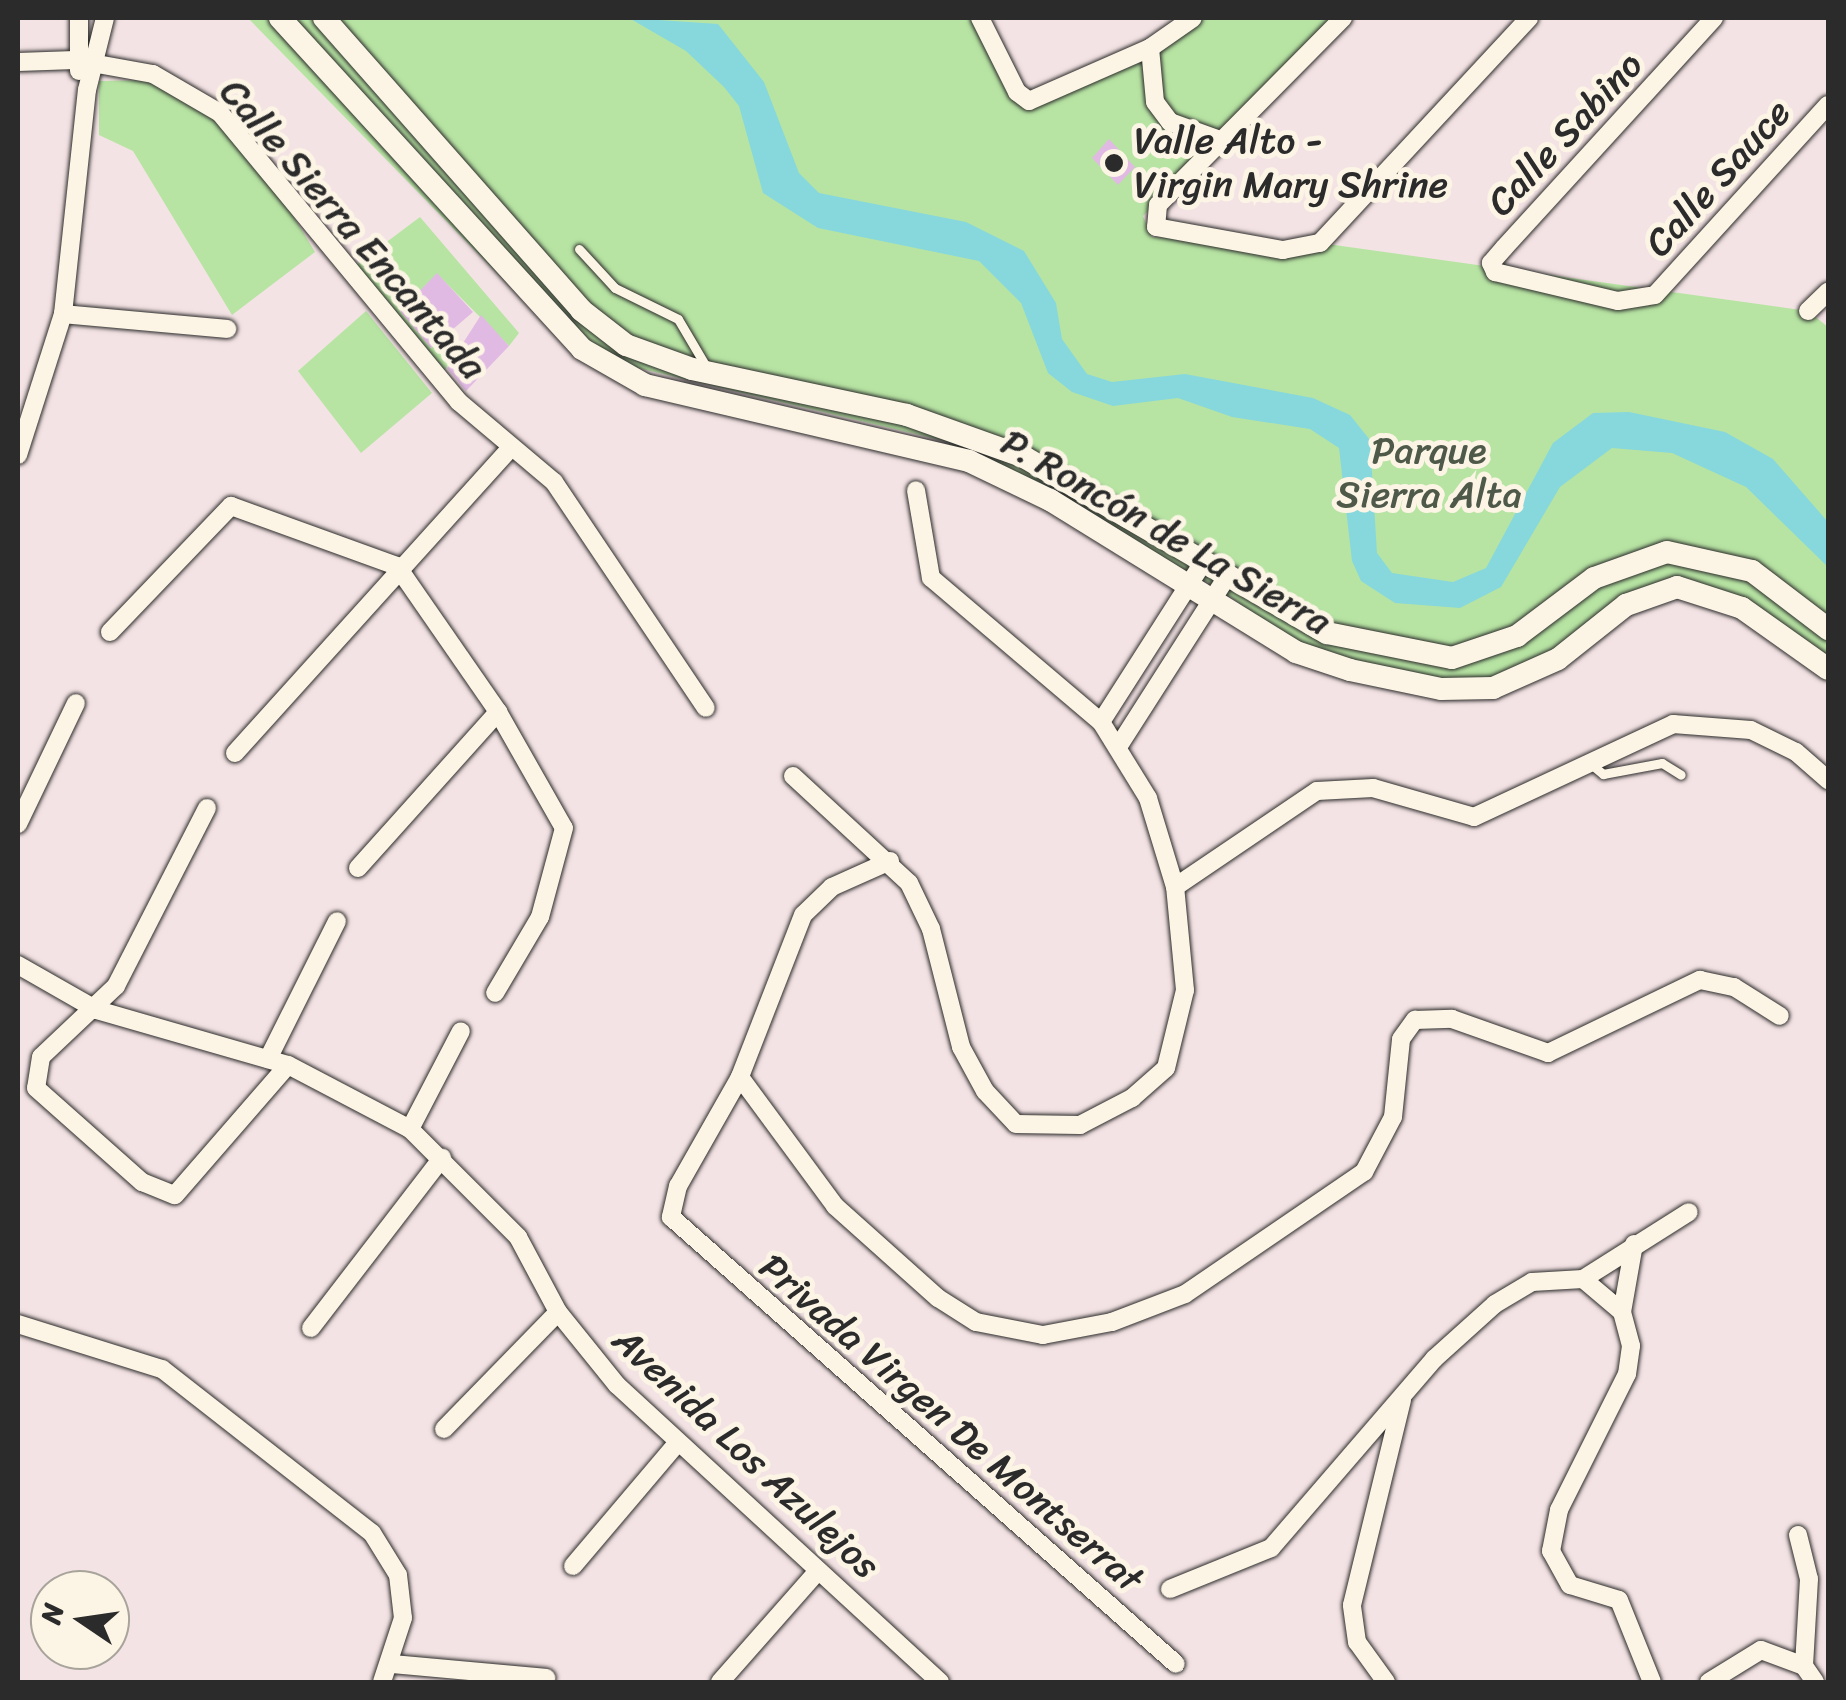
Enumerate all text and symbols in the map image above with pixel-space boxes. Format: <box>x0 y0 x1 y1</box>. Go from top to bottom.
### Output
street label: Calle Sabino <box>1478 43 1652 225</box>
street label: Calle Sierra Encantada <box>210 70 496 388</box>
street label: Calle Sauce <box>1636 90 1800 266</box>
place label: Valle Alto - Virgin Mary Shrine <box>1134 118 1448 208</box>
marker: Valle Alto - Virgin Mary Shrine <box>1103 152 1125 174</box>
street label: P. Roncón de La Sierra <box>993 419 1339 645</box>
park label: Parque Sierra Alta <box>1336 428 1522 518</box>
street label: Privada Virgen De Montserrat <box>750 1244 1152 1602</box>
street label: Avenida Los Azulejos <box>603 1318 889 1588</box>
north arrow <box>30 1570 130 1670</box>
text: N <box>26 1599 78 1629</box>

